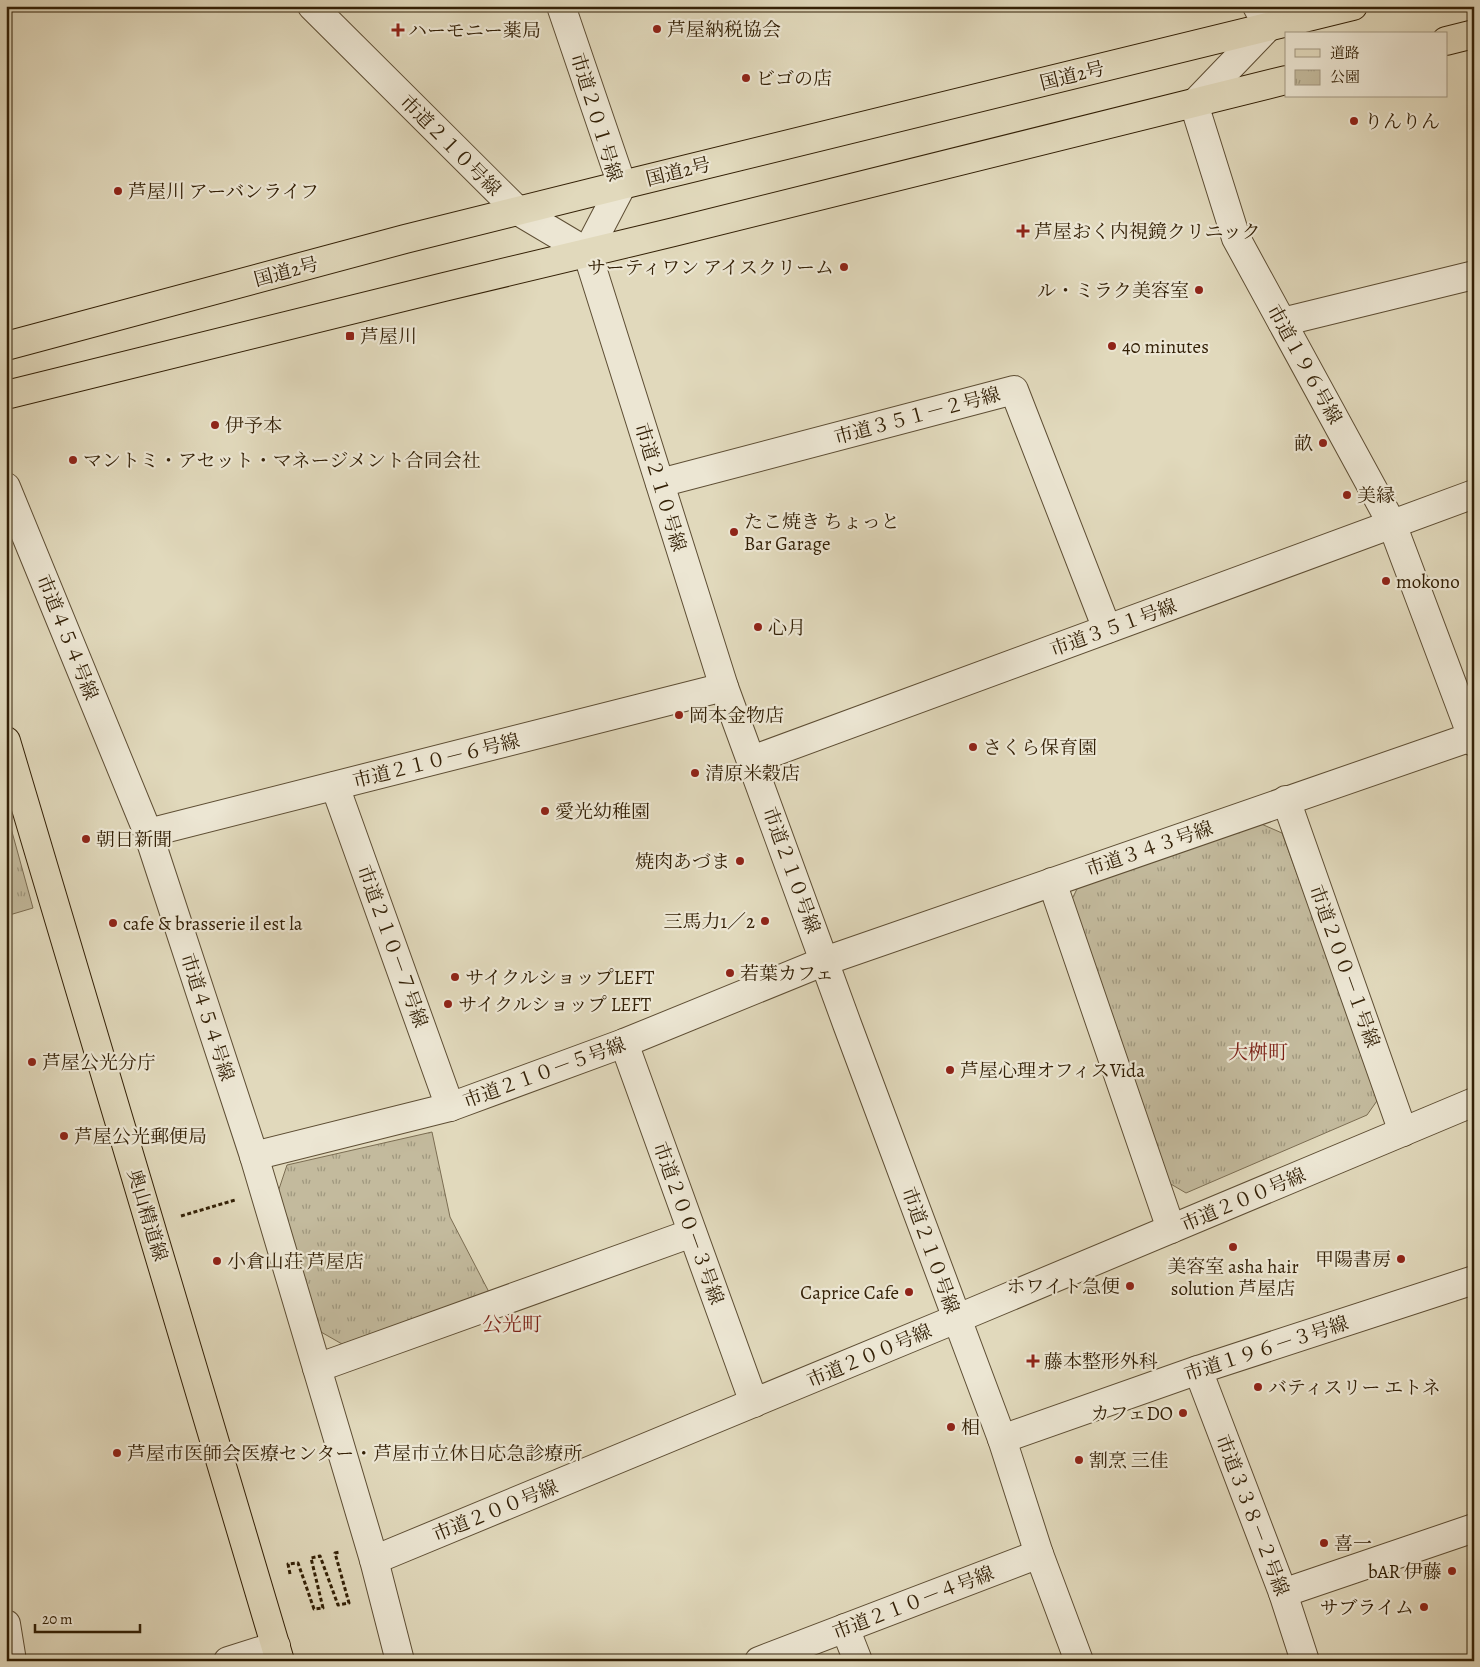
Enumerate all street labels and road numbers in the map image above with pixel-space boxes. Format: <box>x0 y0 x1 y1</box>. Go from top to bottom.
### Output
street label: 市道２０１号線 <box>564 50 628 185</box>
street label: 国道2号 <box>1037 55 1107 97</box>
street label: 市道２１０号線 <box>394 89 507 202</box>
street label: 国道2号 <box>643 151 713 193</box>
street label: 国道2号 <box>251 251 322 293</box>
street label: 市道１９６号線 <box>1261 300 1348 429</box>
street label: 市道３５１－２号線 <box>831 381 1003 451</box>
street label: 市道２１０号線 <box>628 420 692 555</box>
street label: 市道４５４号線 <box>30 571 104 704</box>
street label: 市道３５１号線 <box>1046 593 1180 663</box>
street label: 市道２１０－６号線 <box>350 728 522 794</box>
street label: 市道２１０号線 <box>756 803 826 937</box>
street label: 市道３４３号線 <box>1082 815 1216 883</box>
street label: 市道２１０－７号線 <box>351 862 434 1031</box>
street label: 市道２００－１号線 <box>1303 882 1386 1051</box>
street label: 市道４５４号線 <box>174 950 240 1085</box>
street label: 市道２１０－５号線 <box>460 1031 629 1114</box>
street label: 市道２００－３号線 <box>647 1139 730 1308</box>
street label: 市道２００号線 <box>1177 1162 1310 1238</box>
street label: 奥山精道線 <box>121 1166 173 1265</box>
street label: 市道２１０号線 <box>895 1183 965 1317</box>
street label: 市道１９６－３号線 <box>1181 1310 1352 1388</box>
street label: 市道２００号線 <box>803 1318 936 1394</box>
street label: 市道３３８－２号線 <box>1209 1431 1295 1600</box>
street label: 市道２００号線 <box>429 1474 562 1548</box>
street label: 市道２１０－４号線 <box>829 1560 998 1646</box>

